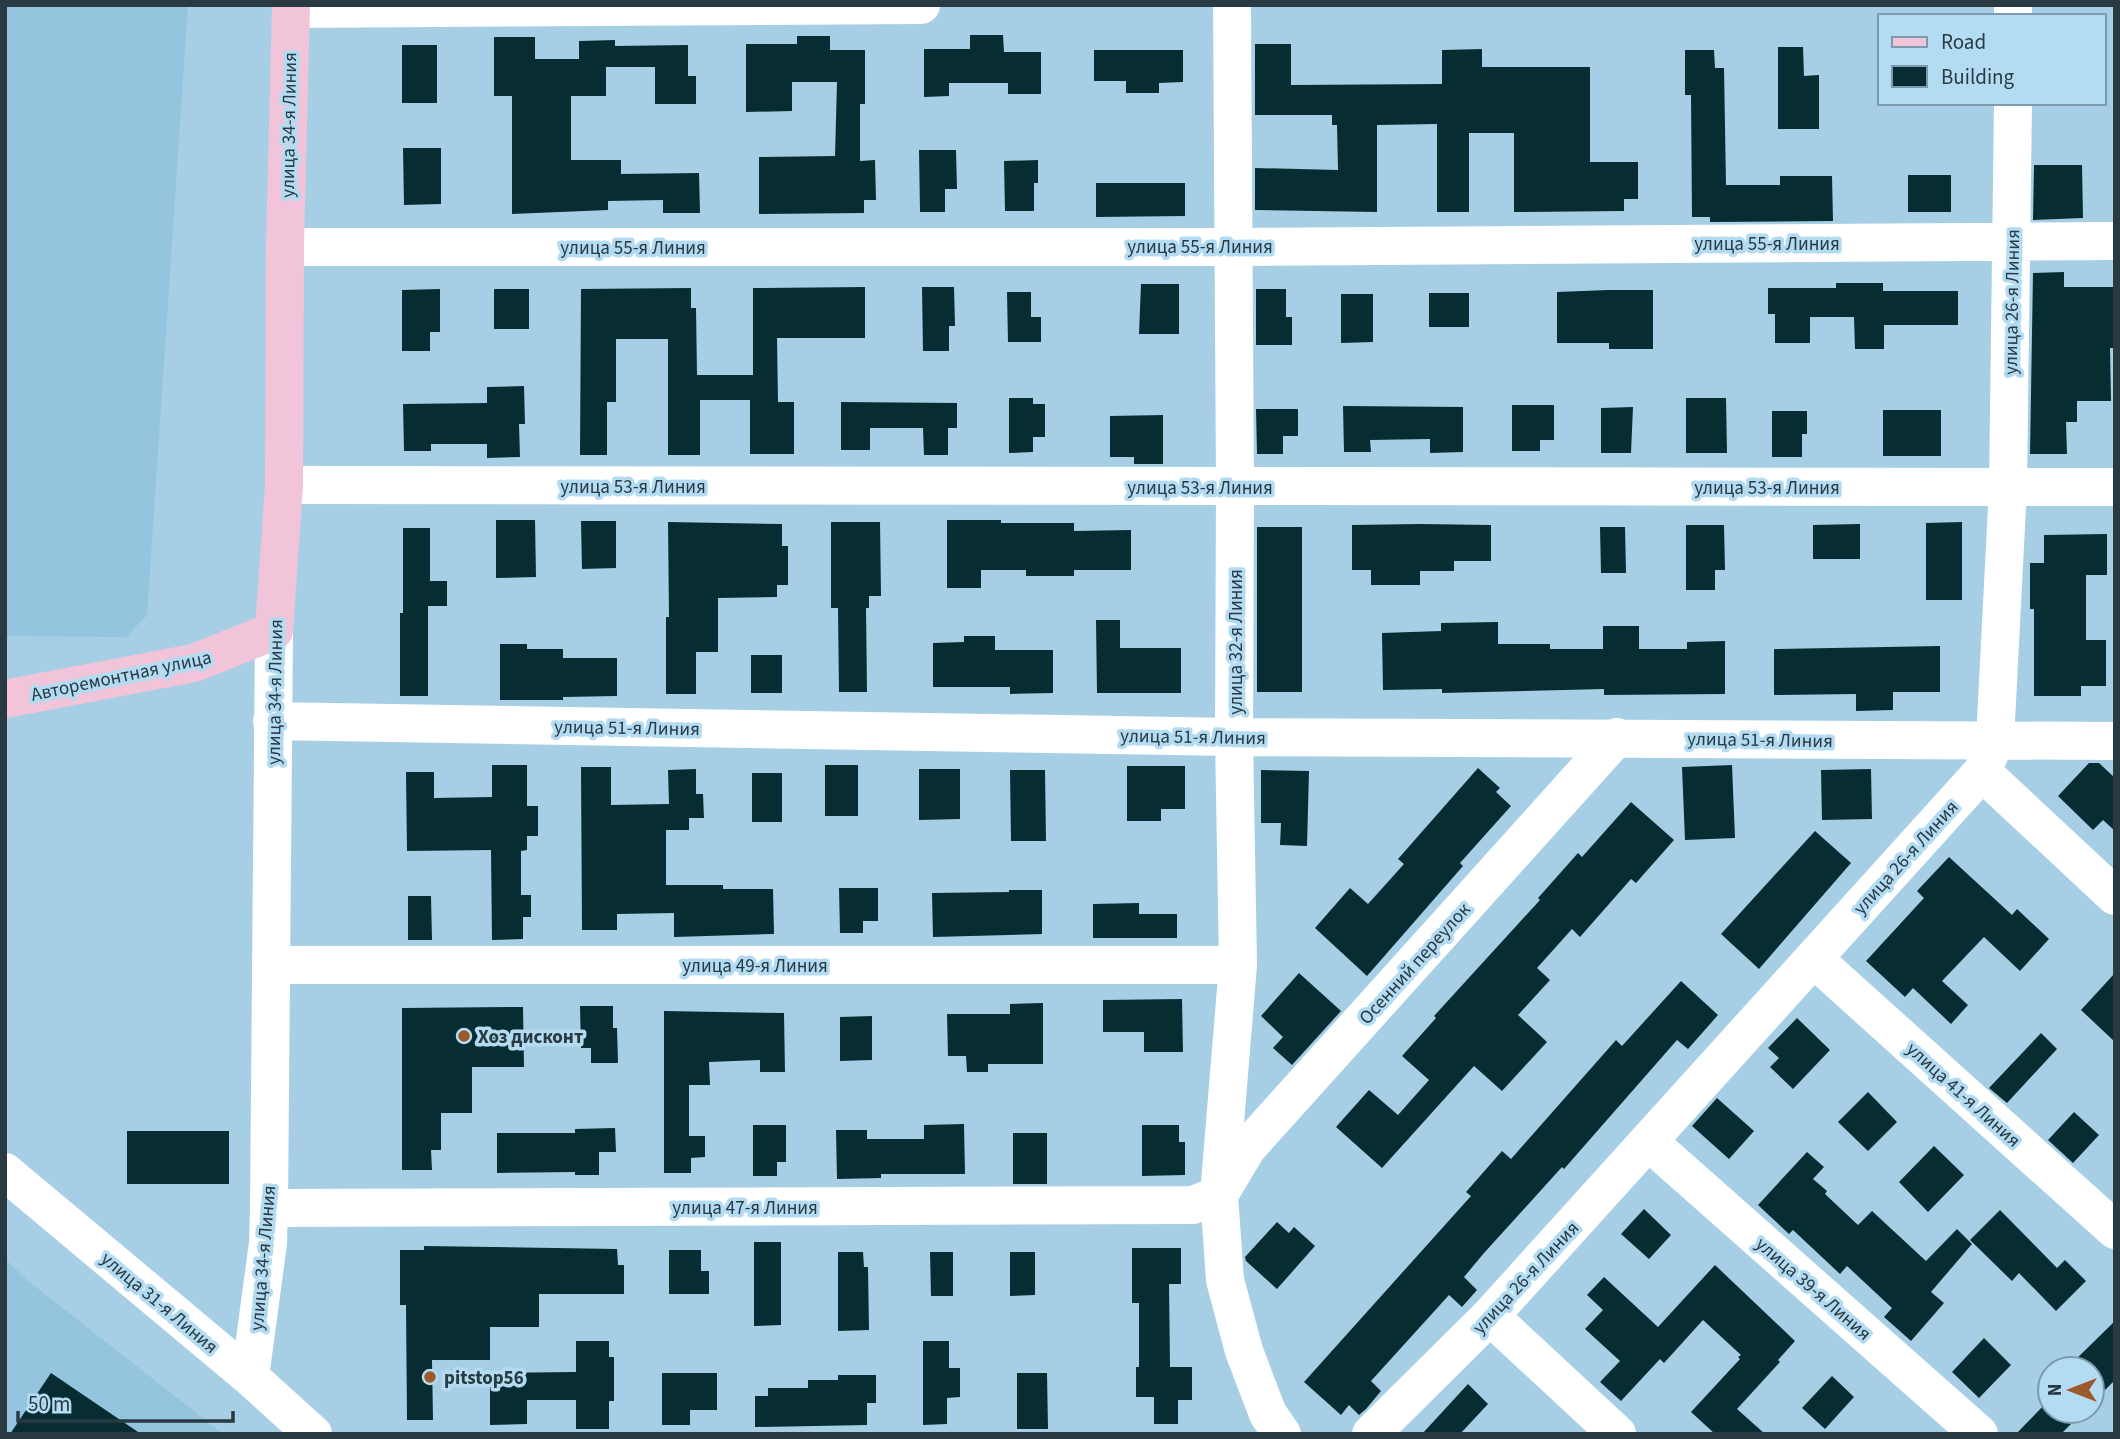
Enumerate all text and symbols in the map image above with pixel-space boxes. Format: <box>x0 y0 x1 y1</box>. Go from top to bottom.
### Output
legend <box>1878 14 2106 105</box>
text: Road <box>1941 27 1986 57</box>
street label: улица 34-я Линия <box>275 52 304 198</box>
text: Building <box>1941 62 2015 92</box>
street label: улица 26-я Линия <box>1998 229 2027 375</box>
street label: улица 55-я Линия <box>1694 231 1840 258</box>
street label: улица 55-я Линия <box>1127 234 1273 261</box>
street label: улица 55-я Линия <box>560 235 706 262</box>
street label: улица 53-я Линия <box>560 474 706 501</box>
street label: улица 53-я Линия <box>1127 475 1273 502</box>
street label: улица 53-я Линия <box>1694 475 1840 502</box>
street label: улица 32-я Линия <box>1223 569 1250 715</box>
street label: улица 34-я Линия <box>261 619 290 765</box>
street label: Авторемонтная улица <box>29 644 214 709</box>
street label: улица 51-я Линия <box>554 714 700 743</box>
street label: улица 51-я Линия <box>1120 723 1266 752</box>
street label: улица 51-я Линия <box>1687 726 1833 755</box>
street label: улица 26-я Линия <box>1847 795 1965 921</box>
street label: Осенний переулок <box>1353 897 1478 1031</box>
street label: улица 49-я Линия <box>682 953 828 980</box>
place label: Хоз дисконт <box>478 1024 583 1051</box>
marker: Хоз дисконт <box>456 1028 472 1044</box>
street label: улица 41-я Линия <box>1900 1036 2026 1154</box>
street label: улица 34-я Линия <box>244 1184 283 1332</box>
street label: улица 47-я Линия <box>672 1195 818 1222</box>
street label: улица 26-я Линия <box>1467 1216 1586 1341</box>
street label: улица 39-я Линия <box>1749 1231 1877 1347</box>
street label: улица 31-я Линия <box>95 1246 224 1360</box>
north arrow <box>2036 1355 2106 1425</box>
place label: pitstop56 <box>444 1365 524 1392</box>
marker: pitstop56 <box>422 1369 438 1385</box>
scale bar <box>18 1380 233 1424</box>
text: N <box>2042 1384 2069 1396</box>
text: 50 m <box>28 1389 70 1419</box>

